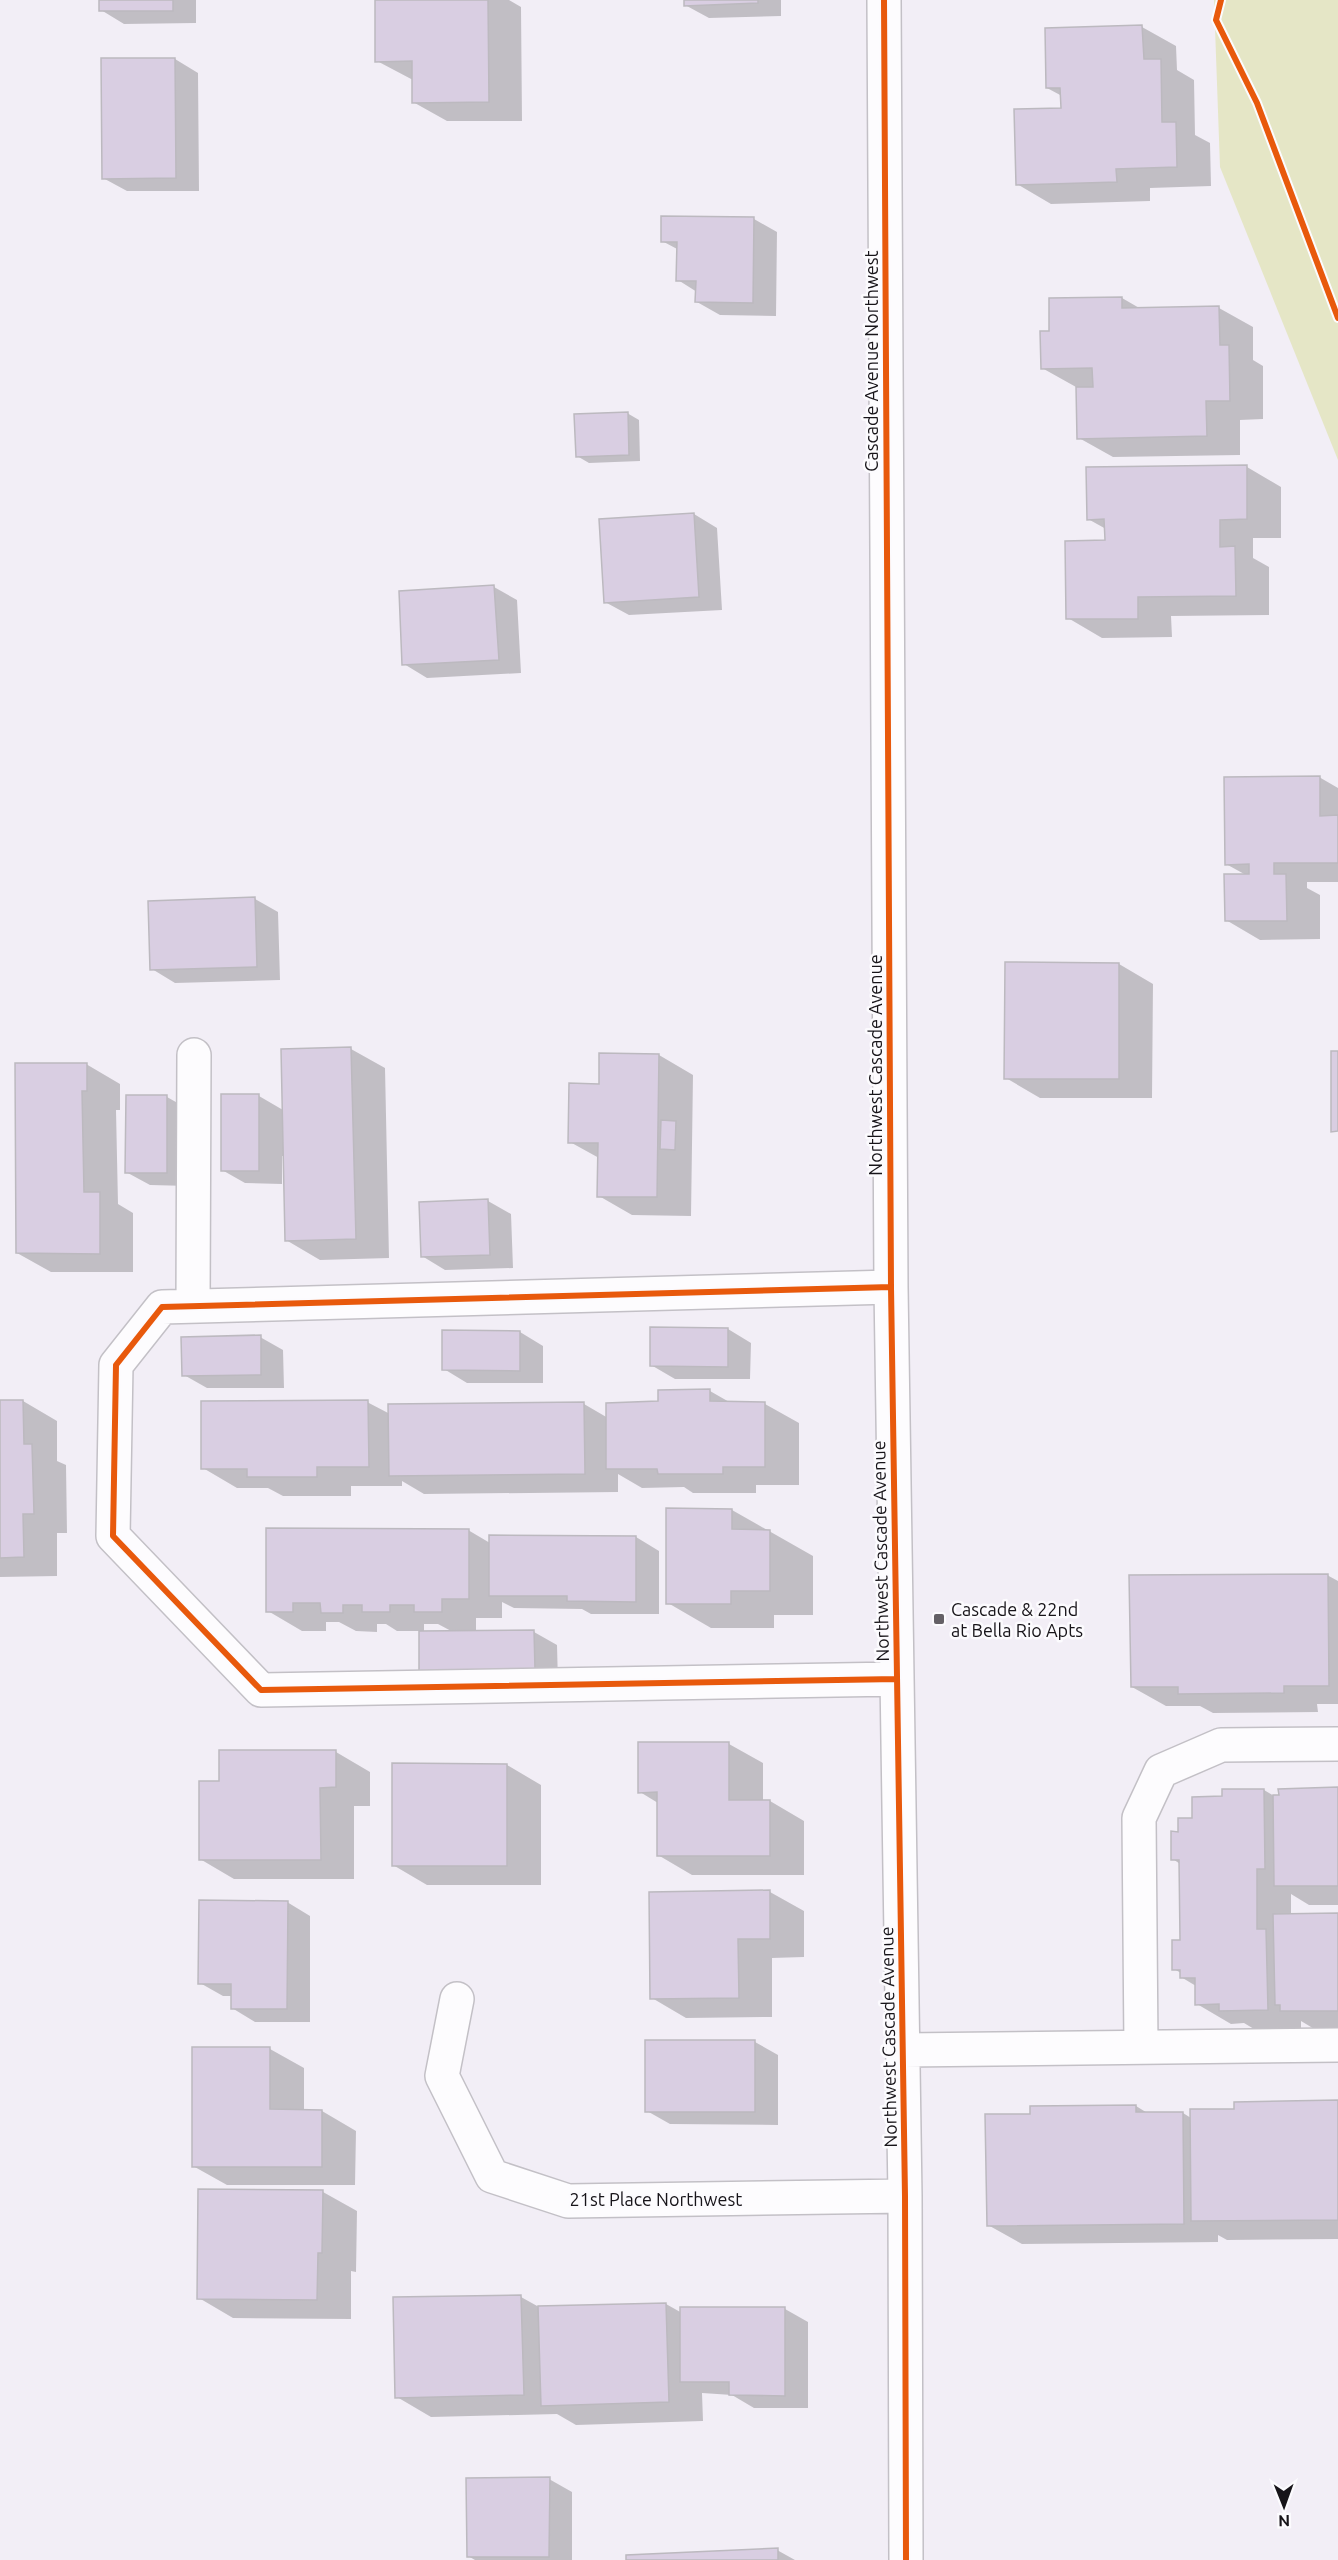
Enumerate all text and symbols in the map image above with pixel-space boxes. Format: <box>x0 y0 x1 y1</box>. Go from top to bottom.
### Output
street label: Cascade Avenue Northwest <box>861 250 881 472</box>
street label: Northwest Cascade Avenue <box>865 954 885 1176</box>
street label: Northwest Cascade Avenue <box>868 1440 892 1662</box>
place label: Cascade & 22nd at Bella Rio Apts <box>951 1599 1083 1640</box>
marker: Cascade & 22nd at Bella Rio Apts <box>932 1612 946 1626</box>
street label: Northwest Cascade Avenue <box>876 1926 900 2148</box>
street label: 21st Place Northwest <box>570 2189 742 2209</box>
north arrow <box>1254 2476 1314 2536</box>
text: N <box>1278 2512 1290 2530</box>

